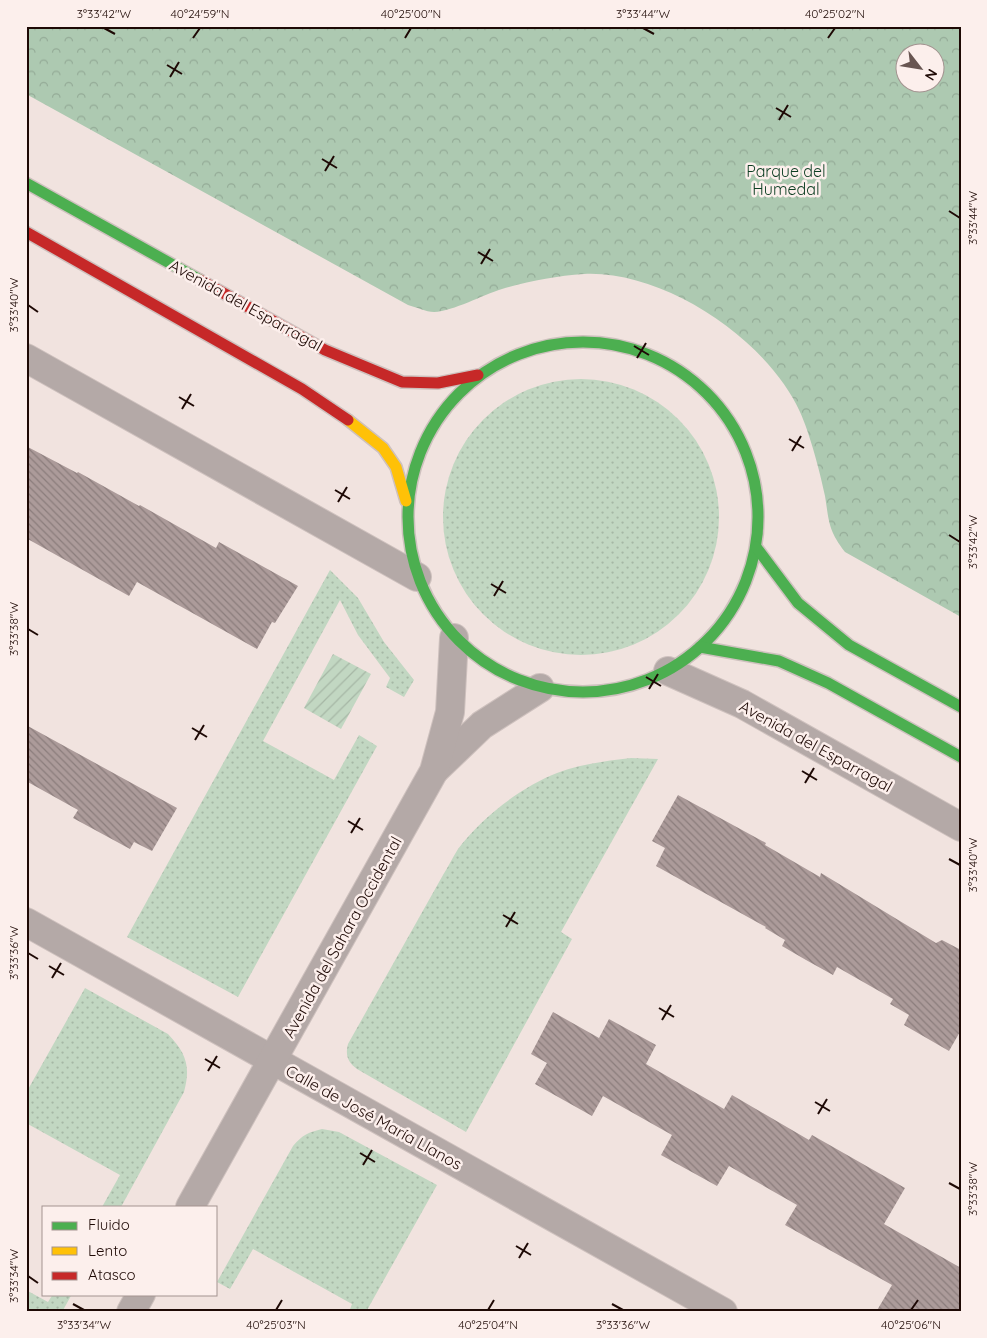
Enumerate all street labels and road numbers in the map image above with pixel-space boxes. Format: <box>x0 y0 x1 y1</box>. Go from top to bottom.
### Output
street label: Avenida del Esparragal <box>166 255 326 355</box>
street label: Avenida del Esparragal <box>736 696 896 796</box>
street label: Avenida del Sahara Occidental <box>278 833 406 1041</box>
street label: Calle de José María Llanos <box>282 1060 466 1174</box>

